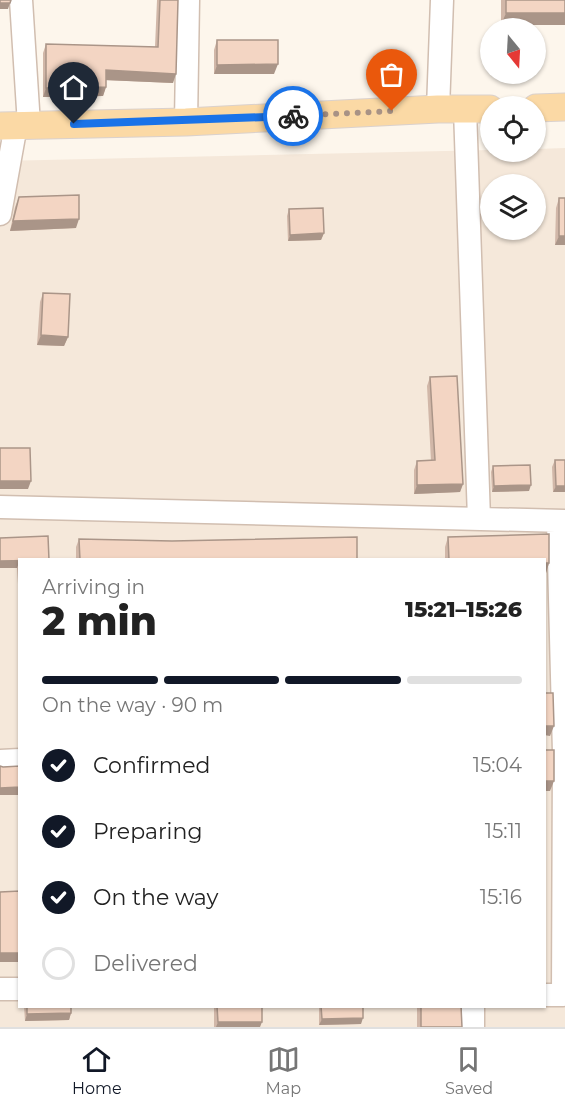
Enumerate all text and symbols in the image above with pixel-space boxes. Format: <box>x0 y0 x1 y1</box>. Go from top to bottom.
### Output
north arrow <box>480 18 546 84</box>
map controls <box>480 18 546 240</box>
pin <box>366 49 417 111</box>
icon: bag <box>375 58 408 91</box>
pin <box>48 62 99 124</box>
icon: home <box>57 71 90 104</box>
courier <box>263 86 323 146</box>
button: locate <box>480 96 546 162</box>
icon: bike <box>277 100 310 133</box>
button: layers <box>480 174 546 240</box>
text: Arriving in <box>42 575 145 599</box>
text: 15:21–15:26 <box>405 596 522 623</box>
text: 2 min <box>42 597 157 645</box>
text: On the way · 90 m <box>42 693 223 717</box>
icon: check <box>42 749 75 782</box>
text: Confirmed <box>93 752 210 779</box>
text: 15:04 <box>473 753 522 777</box>
icon: check <box>42 815 75 848</box>
text: Preparing <box>93 818 202 845</box>
text: 15:11 <box>485 819 522 843</box>
icon: check <box>42 881 75 914</box>
text: On the way <box>93 884 218 911</box>
text: 15:16 <box>480 885 522 909</box>
text: Delivered <box>93 950 198 977</box>
tab: Home <box>72 1043 122 1098</box>
tab: Map <box>266 1043 301 1098</box>
tab: Saved <box>445 1043 493 1098</box>

